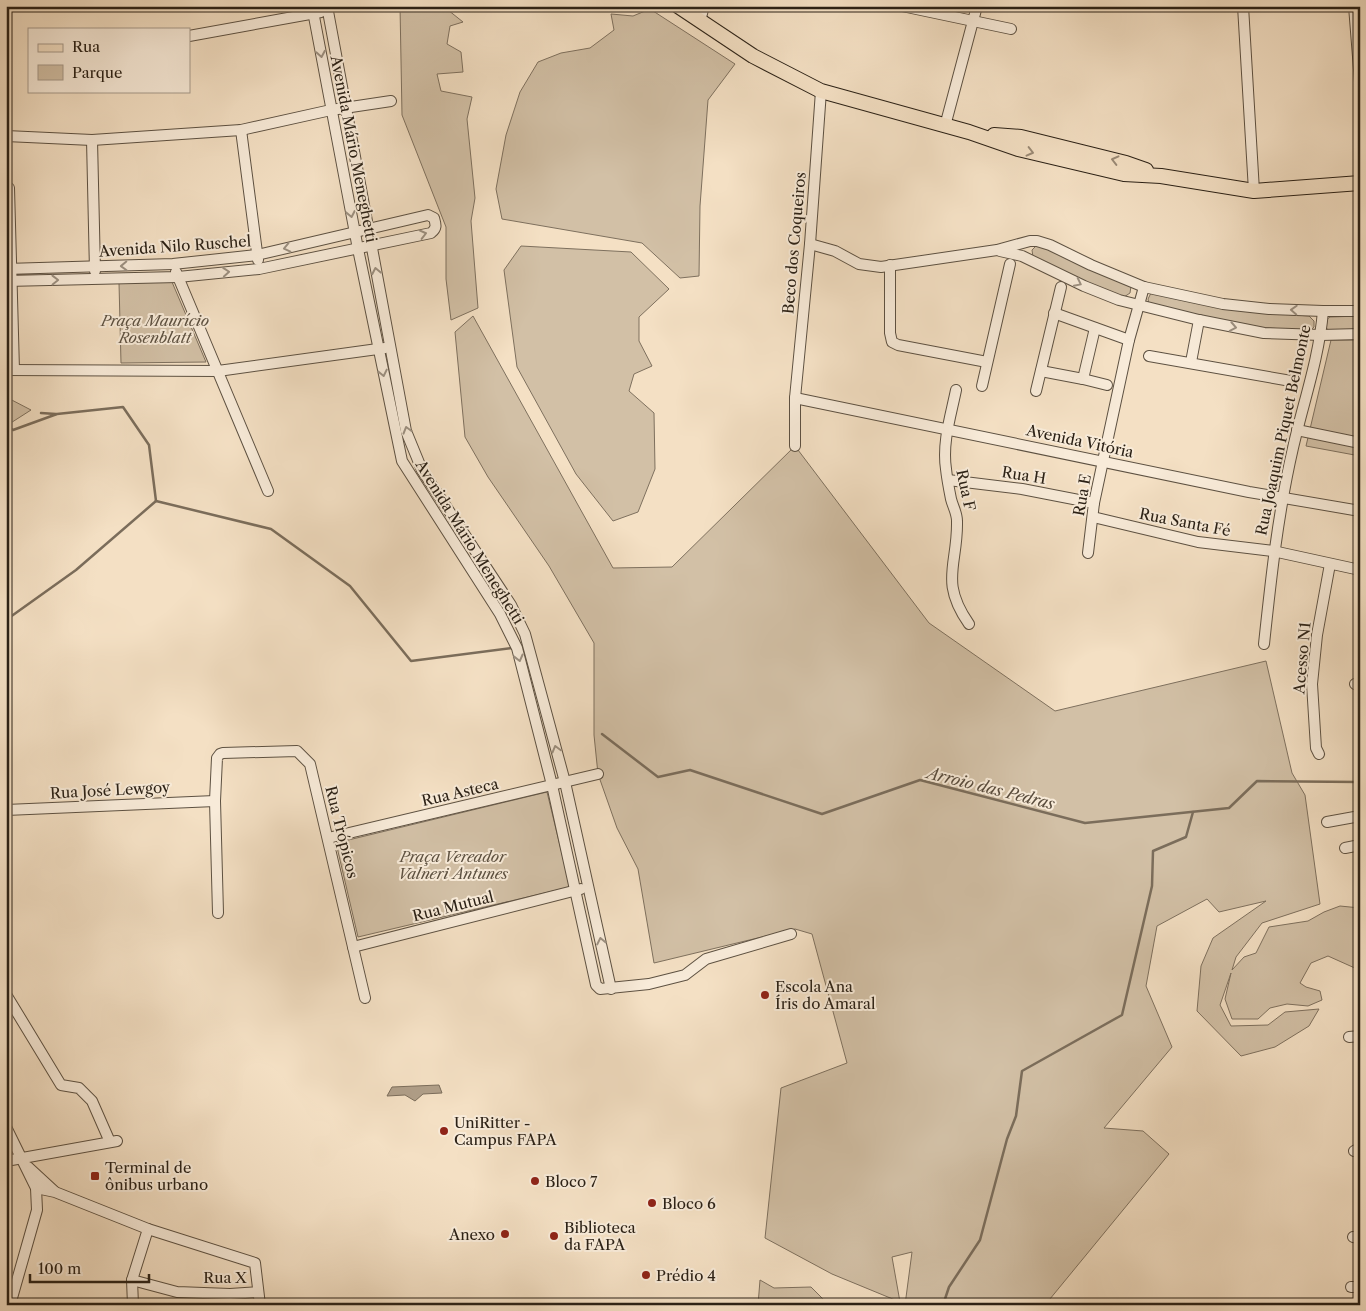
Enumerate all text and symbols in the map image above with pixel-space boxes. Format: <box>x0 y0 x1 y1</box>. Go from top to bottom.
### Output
legend <box>28 28 190 92</box>
text: Rua <box>72 37 100 56</box>
one-way arrow <box>316 50 326 59</box>
street label: Avenida Mário Meneghetti <box>326 53 382 244</box>
text: Parque <box>72 63 122 82</box>
one-way arrow <box>1026 146 1034 156</box>
one-way arrow <box>1111 155 1120 166</box>
street label: Beco dos Coqueiros <box>778 171 810 315</box>
one-way arrow <box>345 210 356 218</box>
one-way arrow <box>419 230 427 240</box>
street label: Avenida Nilo Ruschel <box>97 231 252 261</box>
one-way arrow <box>282 242 291 253</box>
one-way arrow <box>120 260 128 271</box>
one-way arrow <box>223 267 231 278</box>
one-way arrow <box>372 267 382 275</box>
one-way arrow <box>52 275 59 285</box>
one-way arrow <box>1072 276 1081 286</box>
one-way arrow <box>1289 305 1297 315</box>
park label: Praça Maurício Rosenblatt <box>100 311 209 347</box>
one-way arrow <box>1229 321 1238 332</box>
street label: Rua Joaquim Piquet Belmonte <box>1251 323 1315 537</box>
one-way arrow <box>377 369 388 378</box>
street label: Avenida Vitória <box>1024 420 1135 462</box>
one-way arrow <box>402 426 413 435</box>
street label: Avenida Mário Meneghetti <box>411 456 529 628</box>
street label: Rua H <box>1000 462 1048 488</box>
street label: Rua F <box>952 468 980 513</box>
street label: Rua E <box>1069 473 1095 517</box>
street label: Rua Santa Fé <box>1138 504 1232 540</box>
street label: Acesso N1 <box>1289 621 1315 696</box>
one-way arrow <box>514 654 524 662</box>
one-way arrow <box>551 745 561 753</box>
water label: Arroio das Pedras <box>922 762 1057 814</box>
street label: Rua Asteca <box>420 774 500 810</box>
street label: Rua José Lewgoy <box>49 777 171 803</box>
street label: Rua Trópicos <box>321 784 363 880</box>
park label: Praça Vereador Valneri Antunes <box>398 847 509 883</box>
street label: Rua Mutual <box>410 887 496 925</box>
one-way arrow <box>596 937 606 945</box>
place label: Escola Ana Íris do Amaral <box>775 977 876 1013</box>
marker: Escola Ana Íris do Amaral <box>759 989 771 1001</box>
place label: UniRitter - Campus FAPA <box>454 1113 558 1149</box>
marker: UniRitter - Campus FAPA <box>438 1125 450 1137</box>
place label: Terminal de ônibus urbano <box>105 1158 208 1194</box>
marker: Terminal de ônibus urbano <box>89 1170 101 1182</box>
place label: Bloco 7 <box>545 1172 598 1191</box>
marker: Bloco 7 <box>529 1175 541 1187</box>
place label: Bloco 6 <box>662 1194 716 1213</box>
marker: Bloco 6 <box>646 1197 658 1209</box>
place label: Biblioteca da FAPA <box>564 1218 636 1254</box>
place label: Anexo <box>448 1225 495 1244</box>
marker: Anexo <box>499 1228 511 1240</box>
marker: Biblioteca da FAPA <box>548 1230 560 1242</box>
scale bar <box>30 1251 149 1283</box>
text: 100 m <box>38 1259 81 1278</box>
place label: Prédio 4 <box>656 1266 716 1285</box>
street label: Rua X <box>203 1268 247 1287</box>
marker: Prédio 4 <box>640 1269 652 1281</box>

